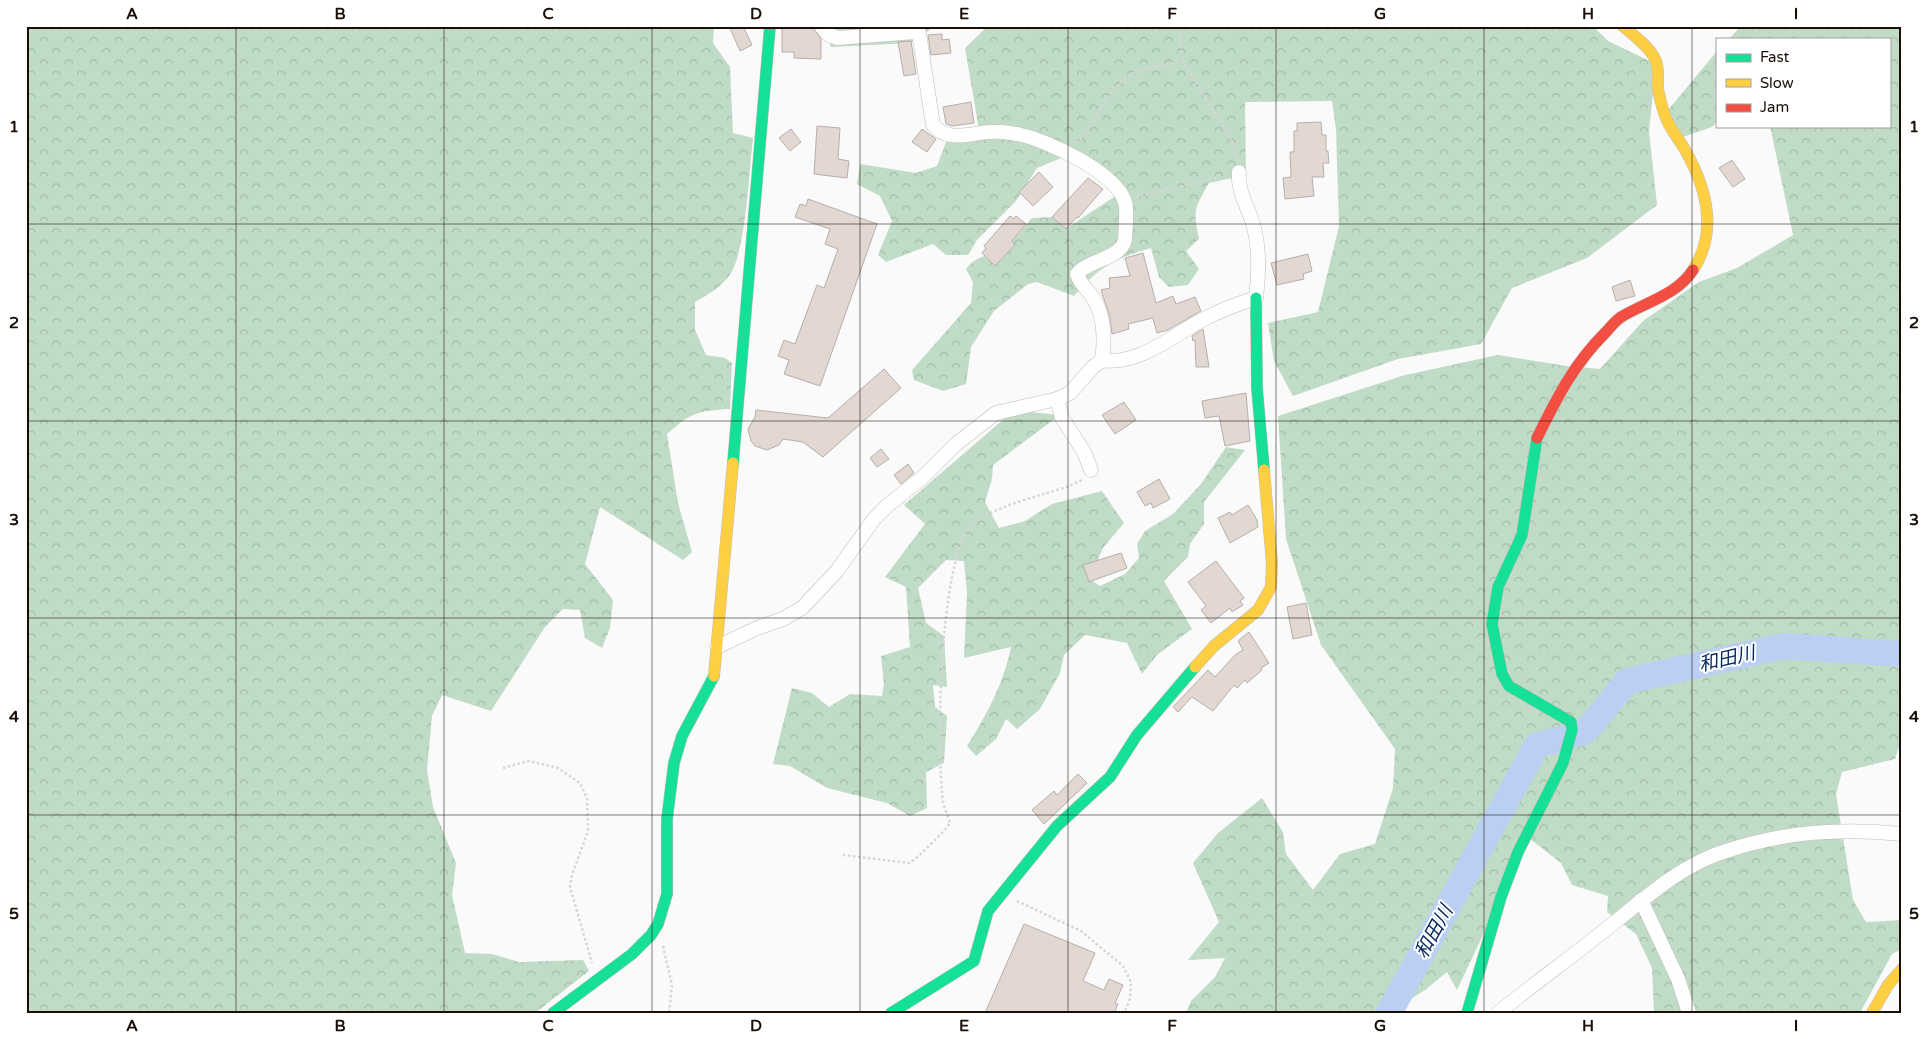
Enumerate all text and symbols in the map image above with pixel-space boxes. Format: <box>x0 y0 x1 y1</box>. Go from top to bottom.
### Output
text: A <box>126 4 138 24</box>
text: B <box>334 4 346 24</box>
text: C <box>542 4 554 24</box>
text: D <box>750 4 762 24</box>
text: E <box>959 4 969 24</box>
text: F <box>1167 4 1177 24</box>
text: G <box>1374 4 1386 24</box>
text: H <box>1582 4 1594 24</box>
text: I <box>1794 4 1798 24</box>
legend <box>1716 38 1890 128</box>
text: Fast <box>1760 48 1790 66</box>
text: Slow <box>1760 74 1794 92</box>
text: Jam <box>1760 98 1789 116</box>
text: 1 <box>9 117 19 137</box>
text: 1 <box>1909 117 1919 137</box>
text: 2 <box>9 313 19 333</box>
text: 2 <box>1909 313 1919 333</box>
text: 3 <box>9 510 19 530</box>
text: 3 <box>1909 510 1919 530</box>
water label: 和田川 <box>1697 641 1759 676</box>
text: 4 <box>9 707 19 727</box>
text: 4 <box>1909 707 1919 727</box>
water label: 和田川 <box>1411 900 1458 962</box>
text: 5 <box>9 904 19 924</box>
text: 5 <box>1909 904 1919 924</box>
text: A <box>126 1016 138 1036</box>
text: B <box>334 1016 346 1036</box>
text: C <box>542 1016 554 1036</box>
text: D <box>750 1016 762 1036</box>
text: E <box>959 1016 969 1036</box>
text: F <box>1167 1016 1177 1036</box>
text: G <box>1374 1016 1386 1036</box>
text: H <box>1582 1016 1594 1036</box>
text: I <box>1794 1016 1798 1036</box>

